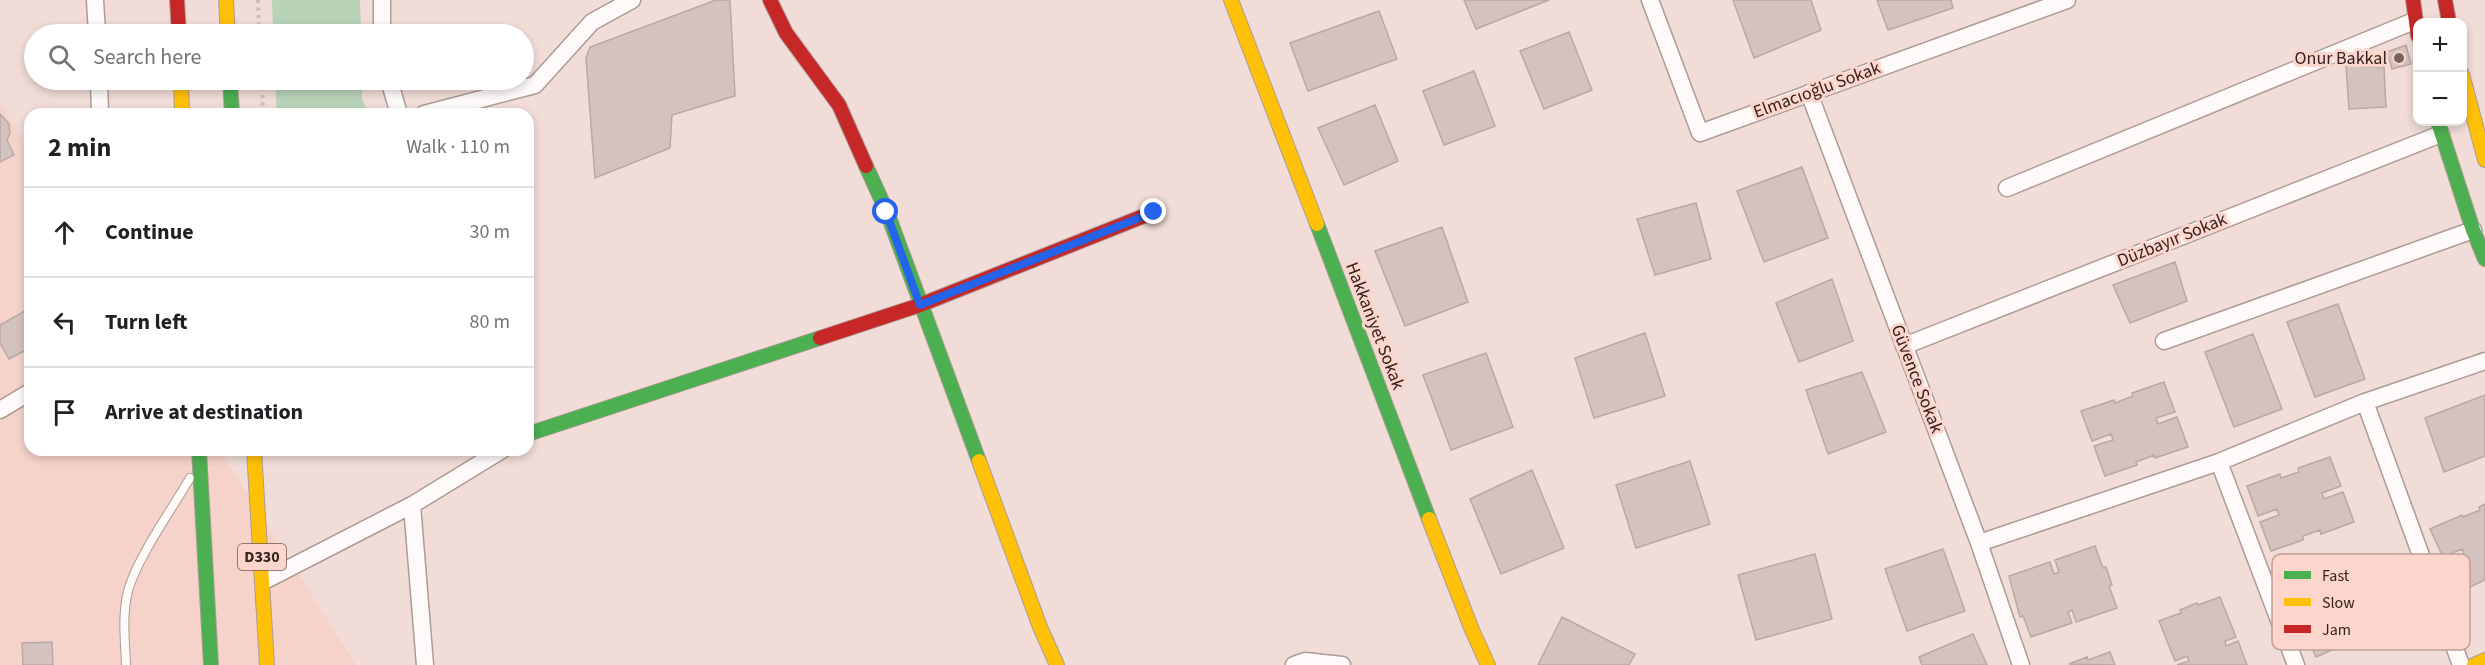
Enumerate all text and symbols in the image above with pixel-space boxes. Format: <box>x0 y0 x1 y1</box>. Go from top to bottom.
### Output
map controls <box>2413 18 2467 126</box>
button: + <box>2413 18 2467 72</box>
search box <box>24 24 534 90</box>
icon: search <box>45 41 78 74</box>
text: Search here <box>93 41 201 73</box>
place label: Onur Bakkal <box>2295 46 2387 71</box>
marker: Onur Bakkal <box>2392 51 2406 65</box>
street label: Elmacıoğlu Sokak <box>1750 55 1884 125</box>
button: − <box>2413 72 2467 126</box>
text: 2 min <box>48 129 111 166</box>
text: Walk · 110 m <box>406 133 510 161</box>
route start <box>872 198 898 224</box>
route end <box>1140 198 1166 224</box>
street label: Düzbayır Sokak <box>2114 207 2231 273</box>
icon: ahead <box>48 216 81 249</box>
text: Continue <box>105 216 194 248</box>
text: 30 m <box>470 218 510 246</box>
street label: Hakkaniyet Sokak <box>1339 259 1411 393</box>
icon: left <box>48 306 81 339</box>
text: Turn left <box>105 306 187 338</box>
text: 80 m <box>470 308 510 336</box>
street label: Güvence Sokak <box>1885 321 1949 437</box>
icon: arrive <box>48 396 81 429</box>
text: Arrive at destination <box>105 396 303 428</box>
road number: D330 <box>238 544 286 570</box>
legend <box>2272 554 2470 650</box>
text: Fast <box>2322 565 2350 587</box>
text: Slow <box>2322 592 2355 614</box>
text: Jam <box>2322 619 2351 641</box>

